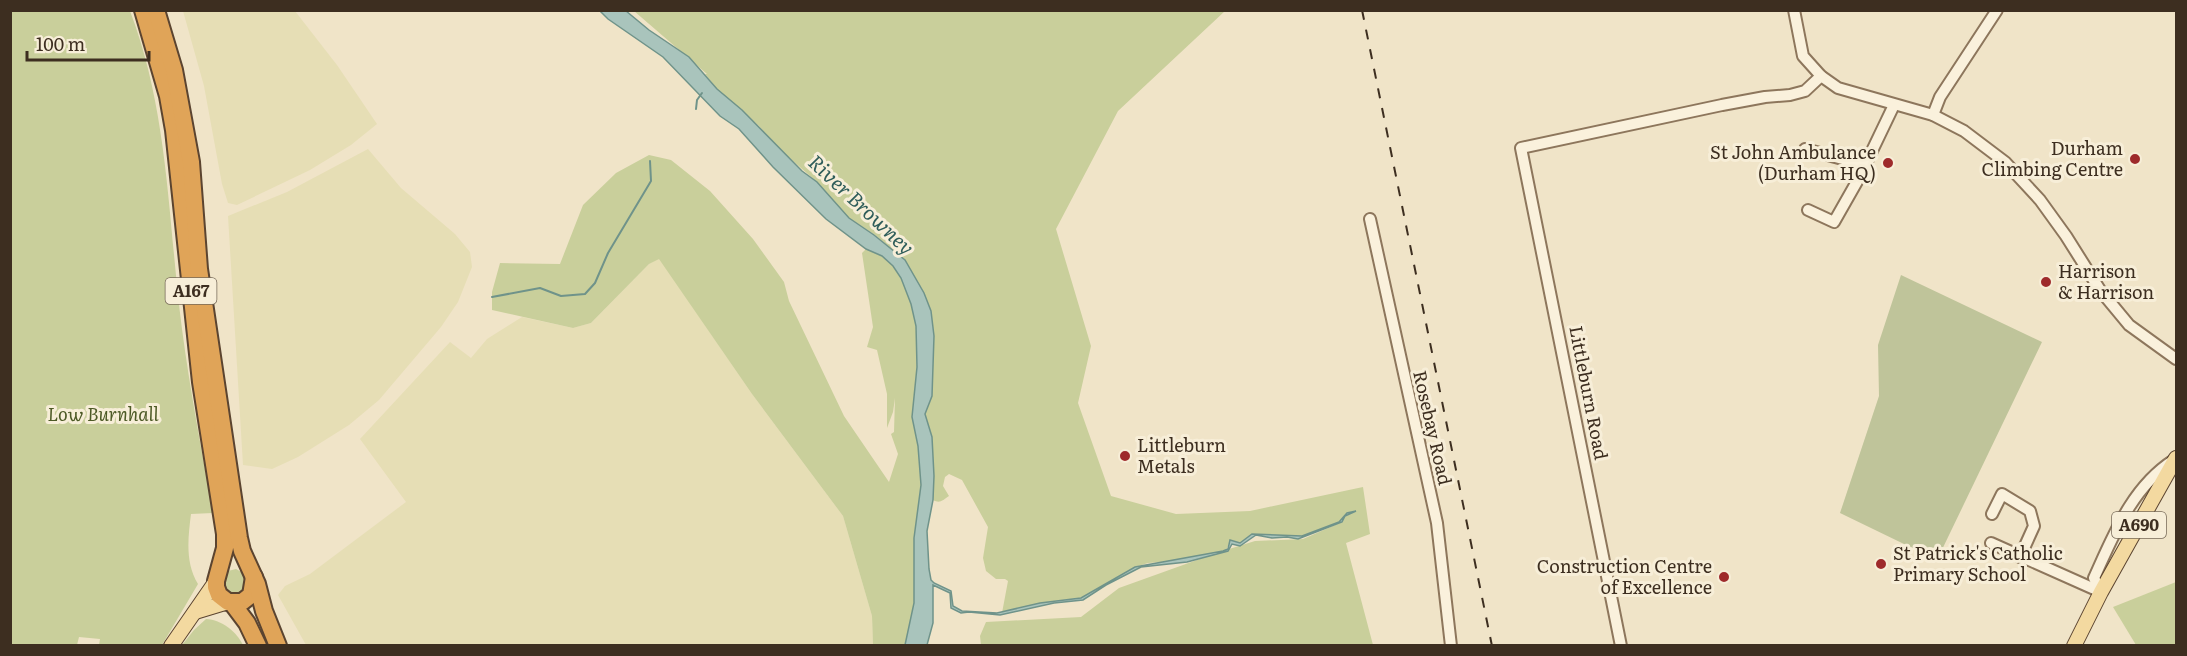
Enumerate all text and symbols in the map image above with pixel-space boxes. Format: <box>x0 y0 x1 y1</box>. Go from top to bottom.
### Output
scale bar <box>27 24 148 62</box>
text: 100 m <box>36 30 85 57</box>
place label: Durham Climbing Centre <box>1981 134 2123 182</box>
place label: St John Ambulance (Durham HQ) <box>1710 138 1876 186</box>
water label: River Browney <box>803 146 922 261</box>
marker: Durham Climbing Centre <box>2128 152 2142 166</box>
marker: St John Ambulance (Durham HQ) <box>1881 156 1895 170</box>
place label: Harrison & Harrison <box>2058 257 2154 305</box>
marker: Harrison & Harrison <box>2039 275 2053 289</box>
road number: A167 <box>166 278 216 304</box>
street label: Littleburn Road <box>1563 323 1616 462</box>
street label: Rosebay Road <box>1407 368 1460 488</box>
park label: Low Burnhall <box>47 400 159 427</box>
place label: Littleburn Metals <box>1137 431 1226 479</box>
marker: Littleburn Metals <box>1118 449 1132 463</box>
road number: A690 <box>2112 512 2166 538</box>
place label: St Patrick's Catholic Primary School <box>1893 539 2063 587</box>
place label: Construction Centre of Excellence <box>1537 552 1712 600</box>
marker: St Patrick's Catholic Primary School <box>1874 557 1888 571</box>
marker: Construction Centre of Excellence <box>1717 570 1731 584</box>

